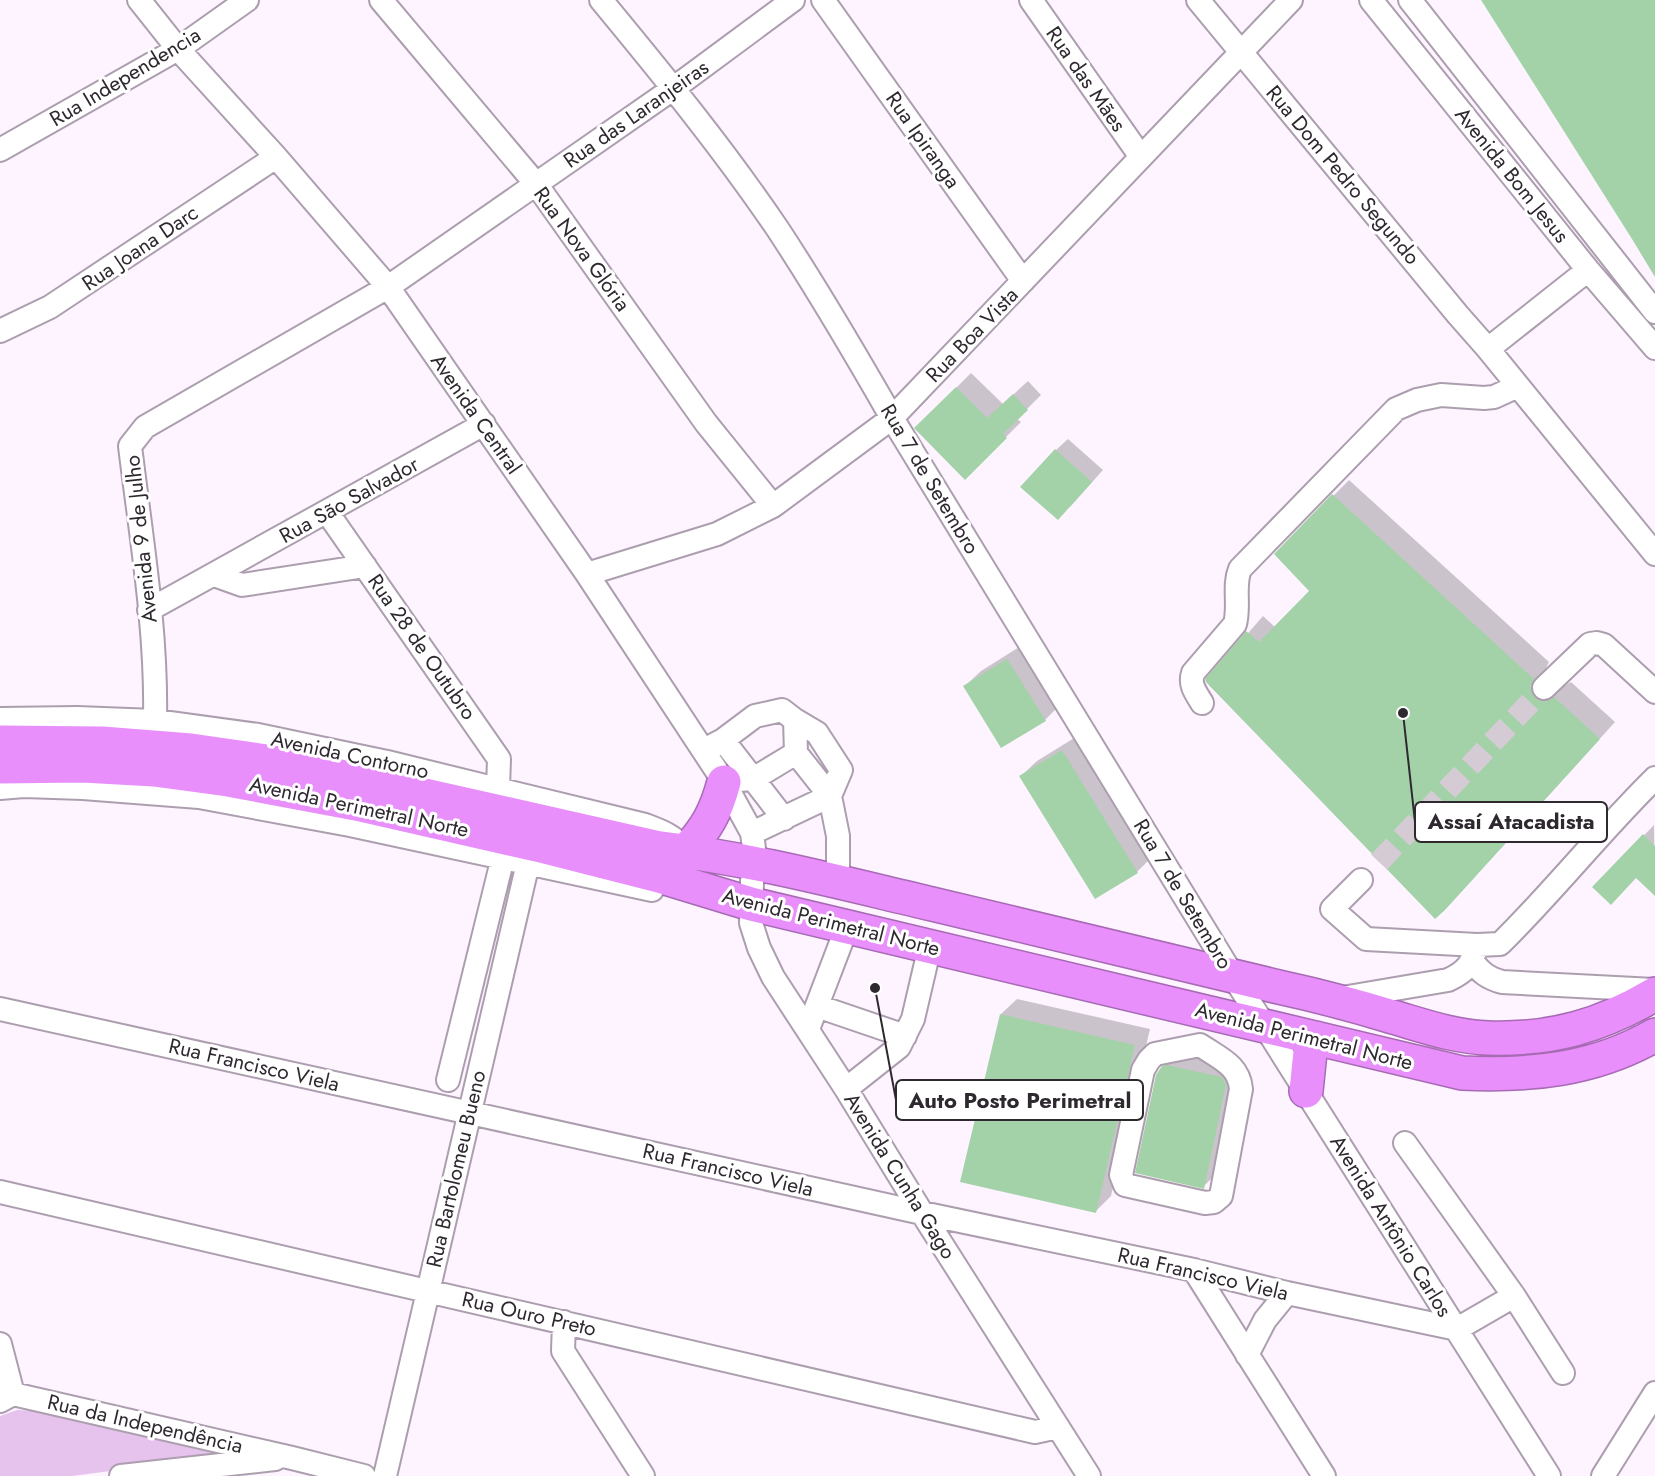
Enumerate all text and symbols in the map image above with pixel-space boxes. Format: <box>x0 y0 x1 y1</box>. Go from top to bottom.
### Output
street label: Rua Independencia <box>44 20 206 134</box>
street label: Rua das Mães <box>1039 20 1133 138</box>
street label: Rua das Laranjeiras <box>557 53 715 175</box>
street label: Rua Dom Pedro Segundo <box>1259 79 1427 271</box>
street label: Rua Ipiranga <box>879 85 967 195</box>
street label: Avenida Bom Jesus <box>1448 101 1576 249</box>
street label: Rua Nova Glória <box>526 180 638 318</box>
street label: Rua Joana Darc <box>76 198 204 298</box>
street label: Rua Boa Vista <box>919 281 1025 389</box>
street label: Avenida Central <box>423 348 529 480</box>
street label: Rua 7 de Setembro <box>873 398 987 560</box>
street label: Rua São Salvador <box>274 449 425 551</box>
street label: Avenida 9 de Julho <box>117 454 165 624</box>
street label: Rua 28 de Outubro <box>360 568 484 726</box>
street label: Avenida Contorno <box>268 724 432 786</box>
street label: Avenida Perimetral Norte <box>247 769 471 845</box>
callout: Assaí Atacadista <box>1415 802 1607 842</box>
text: Assaí Atacadista <box>1426 805 1595 837</box>
street label: Rua 7 de Setembro <box>1126 813 1240 975</box>
street label: Avenida Perimetral Norte <box>719 880 943 964</box>
street label: Avenida Perimetral Norte <box>1192 994 1416 1078</box>
street label: Rua Francisco Viela <box>166 1031 342 1099</box>
street label: Rua Bartolomeu Bueno <box>419 1067 493 1271</box>
callout: Auto Posto Perimetral <box>896 1080 1143 1120</box>
text: Auto Posto Perimetral <box>908 1084 1131 1116</box>
street label: Avenida Cunha Gago <box>837 1087 963 1265</box>
street label: Avenida Antônio Carlos <box>1323 1129 1459 1323</box>
street label: Rua Francisco Viela <box>640 1136 816 1204</box>
street label: Rua Francisco Viela <box>1115 1240 1291 1308</box>
street label: Rua Ouro Preto <box>459 1284 599 1344</box>
street label: Rua da Independência <box>44 1387 246 1461</box>

